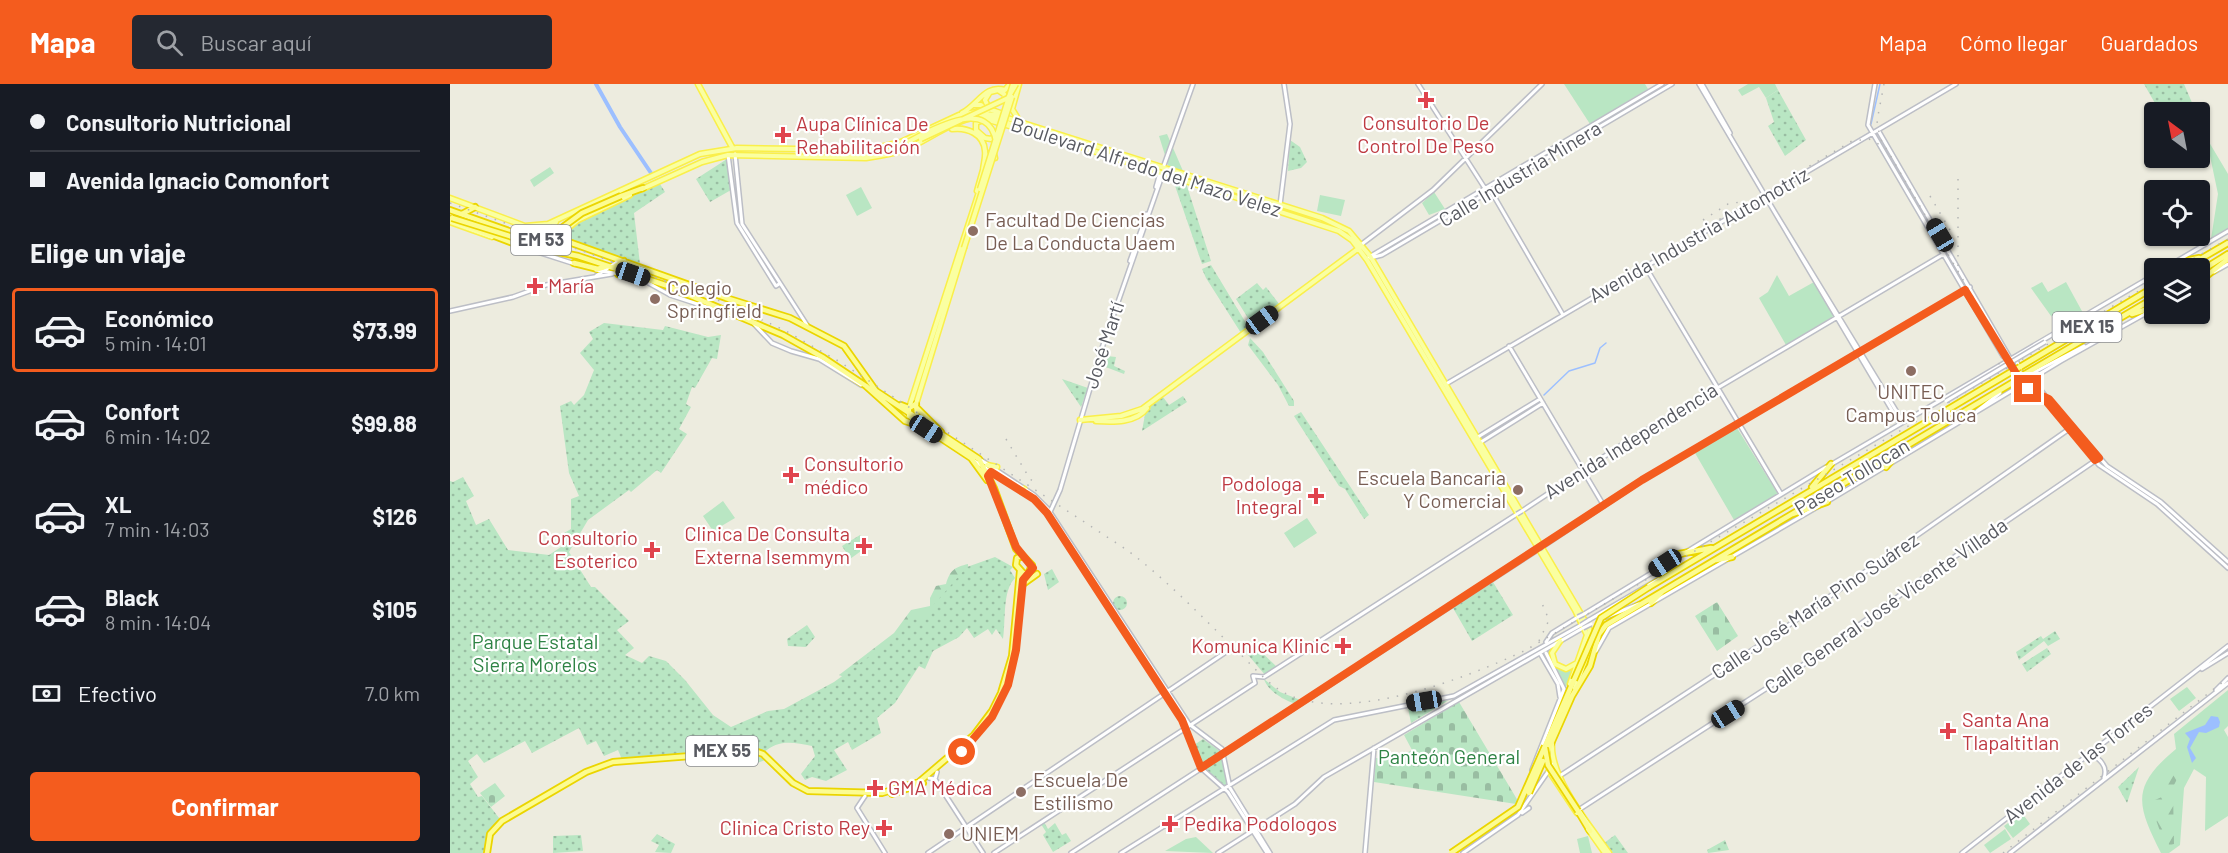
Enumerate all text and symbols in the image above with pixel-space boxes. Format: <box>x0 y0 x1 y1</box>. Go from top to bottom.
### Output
search box <box>132 15 552 69</box>
text: Mapa <box>30 25 96 59</box>
icon: search <box>153 26 186 59</box>
text: Buscar aquí <box>201 29 311 55</box>
text: Mapa <box>1879 30 1927 55</box>
text: Cómo llegar <box>1960 30 2067 55</box>
text: Guardados <box>2100 30 2198 55</box>
marker: Consultorio De Control De Peso <box>1417 91 1435 109</box>
north arrow <box>2144 102 2210 168</box>
map controls <box>2144 102 2210 324</box>
text: Consultorio Nutricional <box>66 109 291 135</box>
place label: Consultorio De Control De Peso <box>1357 110 1495 157</box>
place label: Aupa Clínica De Rehabilitación <box>796 111 929 158</box>
street label: Boulevard Alfredo del Mazo Velez <box>1008 111 1284 221</box>
street label: Calle Industria Minera <box>1434 115 1605 231</box>
marker: Aupa Clínica De Rehabilitación <box>774 126 792 144</box>
street label: Avenida Industria Automotriz <box>1584 161 1813 307</box>
text: Avenida Ignacio Comonfort <box>66 167 329 193</box>
button: locate <box>2144 180 2210 246</box>
place label: Facultad De Ciencias De La Conducta Uaem <box>985 207 1175 254</box>
car <box>1923 215 1957 255</box>
marker: Facultad De Ciencias De La Conducta Uaem <box>966 224 980 238</box>
road number: EM 53 <box>511 225 571 255</box>
text: Elige un viaje <box>30 236 186 268</box>
button: layers <box>2144 258 2210 324</box>
car <box>613 260 653 288</box>
place label: María <box>548 273 594 297</box>
place label: Colegio Springfield <box>667 275 762 322</box>
marker: María <box>526 277 544 295</box>
marker: Colegio Springfield <box>648 292 662 306</box>
street label: José Martí <box>1078 298 1128 391</box>
car <box>1242 302 1282 338</box>
icon: car <box>33 303 87 357</box>
text: Económico <box>105 305 214 331</box>
road number: MEX 15 <box>2052 312 2122 342</box>
text: $73.99 <box>352 317 417 343</box>
text: 5 min · 14:01 <box>105 331 206 355</box>
marker: UNITEC Campus Toluca <box>1904 364 1918 378</box>
route end <box>2014 375 2041 402</box>
street label: Avenida Independencia <box>1539 377 1722 503</box>
place label: UNITEC Campus Toluca <box>1846 379 1976 426</box>
icon: car <box>33 396 87 450</box>
text: Confort <box>105 398 180 424</box>
text: $99.88 <box>351 410 417 436</box>
car <box>906 412 946 446</box>
text: 6 min · 14:02 <box>105 424 211 448</box>
street label: Paseo Tollocan <box>1790 432 1913 520</box>
place label: Consultorio médico <box>804 451 904 498</box>
place label: Escuela Bancaria Y Comercial <box>1357 465 1506 512</box>
marker: Consultorio médico <box>782 466 800 484</box>
place label: Podologa Integral <box>1221 471 1302 518</box>
marker: Escuela Bancaria Y Comercial <box>1511 483 1525 497</box>
marker: Podologa Integral <box>1307 487 1325 505</box>
icon: car <box>33 489 87 543</box>
text: XL <box>105 491 131 517</box>
text: $126 <box>372 503 417 529</box>
street label: Calle General José Vicente Villada <box>1759 512 2011 698</box>
text: 7 min · 14:03 <box>105 517 209 541</box>
place label: Clinica De Consulta Externa Isemmym <box>684 521 850 568</box>
place label: Consultorio Esoterico <box>538 525 638 572</box>
street label: Calle José María Pino Suárez <box>1706 527 1923 684</box>
marker: Clinica De Consulta Externa Isemmym <box>855 537 873 555</box>
marker: Consultorio Esoterico <box>643 541 661 559</box>
car <box>1645 546 1685 580</box>
icon: car <box>33 582 87 636</box>
text: Black <box>105 584 159 610</box>
text: $105 <box>372 596 417 622</box>
text: 8 min · 14:04 <box>105 610 211 634</box>
park label: Parque Estatal Sierra Morelos <box>472 629 598 676</box>
place label: Komunica Klinic <box>1191 633 1330 657</box>
marker: Komunica Klinic <box>1334 637 1352 655</box>
icon: cash <box>30 677 63 710</box>
text: Efectivo <box>78 680 157 706</box>
text: 7.0 km <box>365 681 420 705</box>
car <box>1405 689 1443 713</box>
car <box>1708 697 1748 731</box>
street label: Avenida de las Torres <box>1998 697 2156 828</box>
place label: Santa Ana Tlapaltitlan <box>1962 707 2059 754</box>
marker: Santa Ana Tlapaltitlan <box>1939 722 1957 740</box>
road number: MEX 55 <box>686 736 758 766</box>
route start <box>948 738 975 765</box>
park label: Panteón General <box>1378 744 1520 768</box>
place label: Escuela De Estilismo <box>1033 767 1128 814</box>
button: Confirmar <box>30 772 420 841</box>
place label: GMA Médica <box>888 775 992 799</box>
marker: GMA Médica <box>866 779 884 797</box>
marker: Escuela De Estilismo <box>1014 785 1028 799</box>
place label: Pedika Podologos <box>1184 811 1337 835</box>
place label: Clinica Cristo Rey <box>720 815 870 839</box>
marker: Pedika Podologos <box>1161 815 1179 833</box>
marker: Clinica Cristo Rey <box>875 819 893 837</box>
place label: UNIEM <box>961 821 1019 845</box>
marker: UNIEM <box>942 827 956 841</box>

